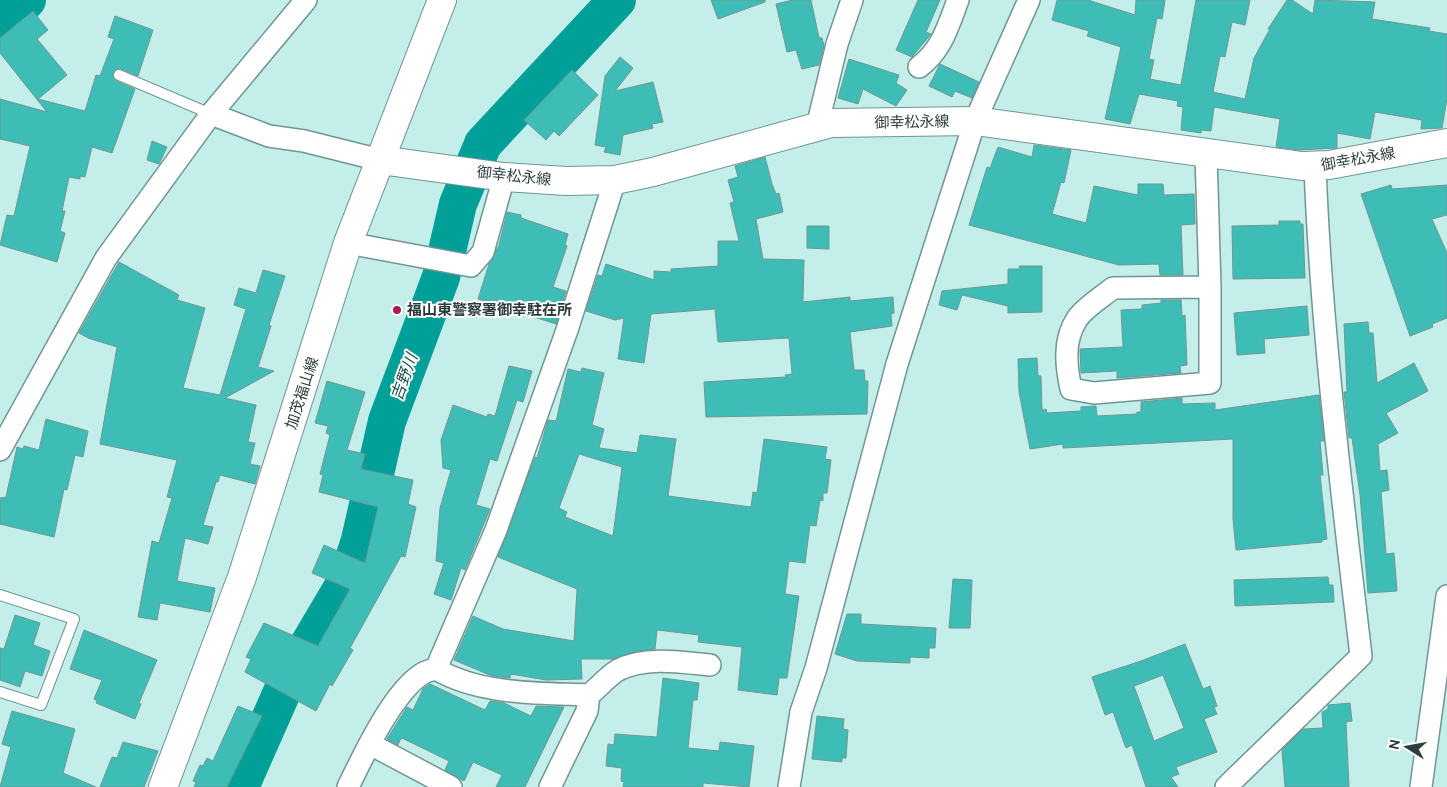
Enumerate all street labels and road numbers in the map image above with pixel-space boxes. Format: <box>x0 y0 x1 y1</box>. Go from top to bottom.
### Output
street label: 御幸松永線 <box>874 112 950 132</box>
street label: 御幸松永線 <box>1319 144 1397 174</box>
street label: 御幸松永線 <box>476 163 552 189</box>
street label: 加茂福山線 <box>282 355 322 431</box>

